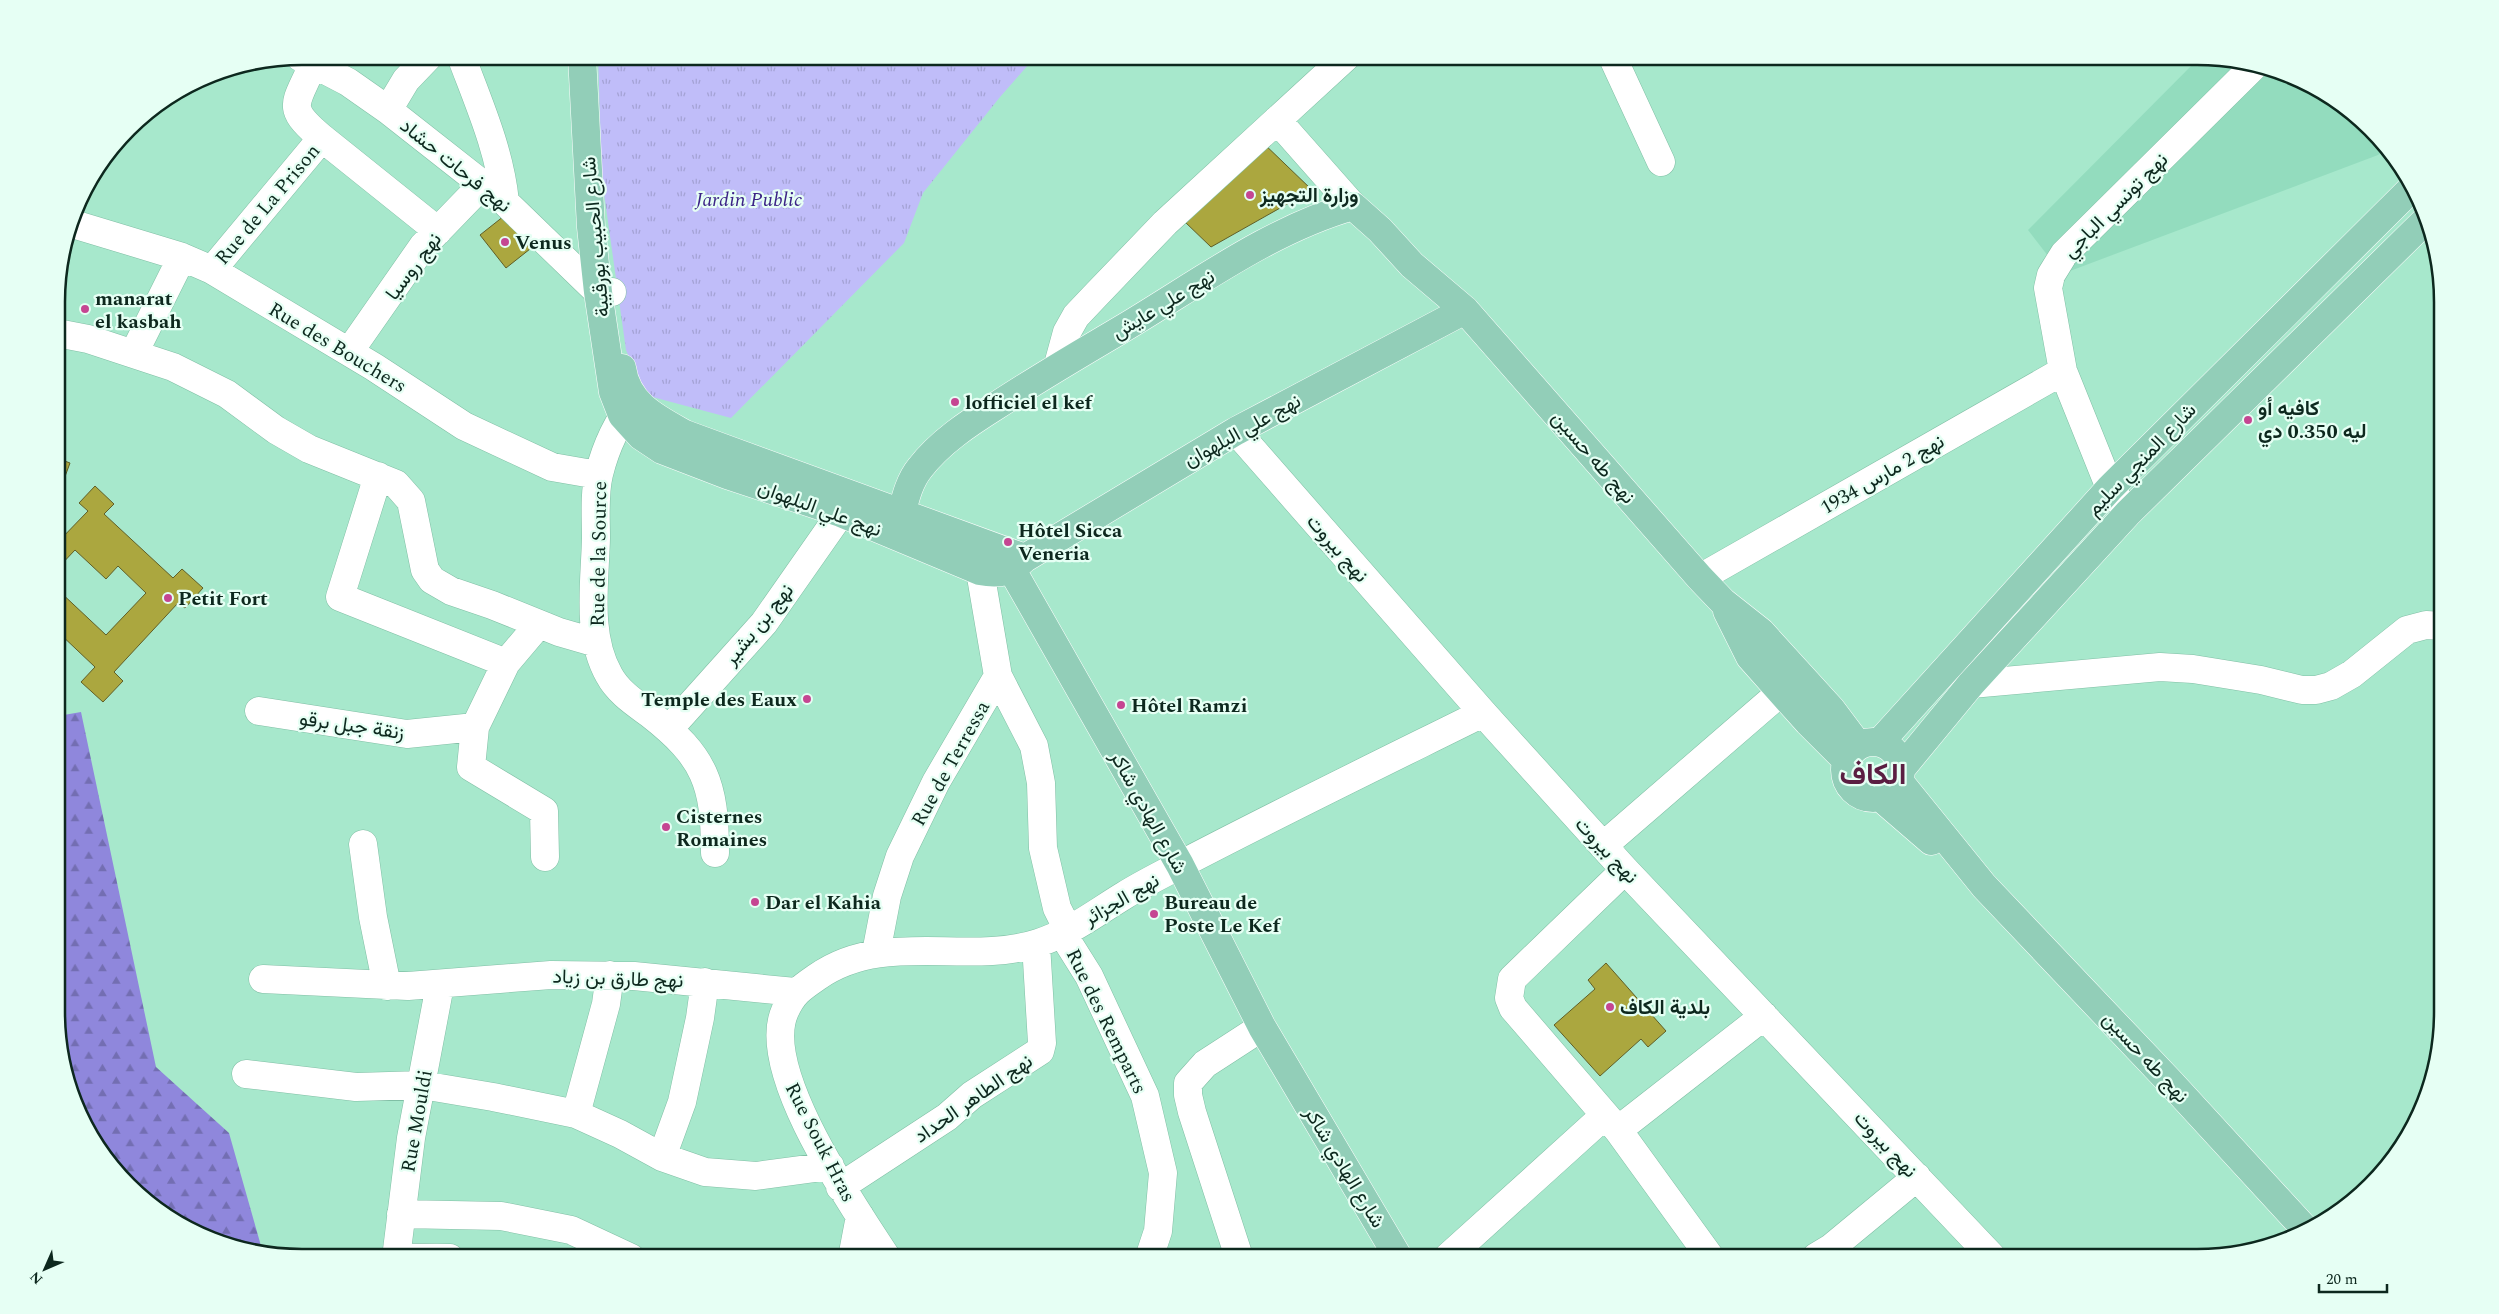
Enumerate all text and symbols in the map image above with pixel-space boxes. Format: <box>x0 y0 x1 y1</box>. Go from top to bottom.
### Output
street label: نهج فرحات حشاد <box>393 111 518 220</box>
street label: Rue de La Prison <box>208 137 328 272</box>
street label: نهج تونسي الباجي <box>2056 146 2176 266</box>
street label: شارع الحبيب بورقيبة <box>574 155 618 318</box>
place label: وزارة التجهيز <box>1259 181 1359 211</box>
park label: Jardin Public <box>694 185 803 215</box>
marker: وزارة التجهيز <box>1244 189 1256 201</box>
street label: نهج روسيا <box>378 226 449 307</box>
place label: Venus <box>515 228 572 258</box>
marker: Venus <box>499 236 511 248</box>
street label: نهج علي عايش <box>1106 262 1221 348</box>
place label: manarat el kasbah <box>95 284 182 337</box>
street label: Rue des Bouchers <box>263 295 412 401</box>
marker: manarat el kasbah <box>79 303 91 315</box>
street label: نهج علي البلهوان <box>1178 386 1307 476</box>
place label: lofficiel el kef <box>965 388 1094 418</box>
place label: كافيه أو ليه 0.350 دي <box>2258 394 2367 448</box>
marker: lofficiel el kef <box>949 396 961 408</box>
street label: شارع المنجي سليم <box>2080 396 2204 524</box>
street label: نهج طه حسين <box>1544 404 1642 511</box>
marker: كافيه أو ليه 0.350 دي <box>2242 414 2254 426</box>
street label: نهج 2 مارس 1934 <box>1815 427 1950 523</box>
street label: نهج علي البلهوان <box>753 473 886 546</box>
street label: Rue de la Source <box>583 481 615 627</box>
street label: نهج بيروت <box>1299 508 1375 589</box>
place label: Hôtel Sicca Veneria <box>1018 516 1123 569</box>
marker: Hôtel Sicca Veneria <box>1002 536 1014 548</box>
street label: نهج بن بشير <box>716 577 801 673</box>
place label: Petit Fort <box>178 584 268 614</box>
marker: Petit Fort <box>162 592 174 604</box>
place label: Temple des Eaux <box>641 685 797 715</box>
place label: Hôtel Ramzi <box>1131 691 1247 721</box>
marker: Temple des Eaux <box>801 693 813 705</box>
street label: Rue de Terressa <box>904 695 998 832</box>
marker: Hôtel Ramzi <box>1115 699 1127 711</box>
street label: زنقة جبل برقو <box>298 704 406 748</box>
street label: شارع الهادي شاكر <box>1100 744 1194 880</box>
district label: الكاف <box>1840 752 1906 798</box>
place label: Cisternes Romaines <box>676 802 767 855</box>
street label: نهج بيروت <box>1567 810 1645 891</box>
marker: Cisternes Romaines <box>660 821 672 833</box>
street label: نهج الجزائر <box>1077 866 1165 934</box>
place label: Dar el Kahia <box>765 888 882 918</box>
place label: Bureau de Poste Le Kef <box>1164 888 1281 941</box>
marker: Dar el Kahia <box>749 896 761 908</box>
marker: Bureau de Poste Le Kef <box>1148 908 1160 920</box>
street label: Rue des Remparts <box>1058 944 1154 1099</box>
street label: نهج طارق بن زياد <box>552 962 684 996</box>
place label: بلدية الكاف <box>1620 993 1710 1023</box>
marker: بلدية الكاف <box>1604 1001 1616 1013</box>
street label: نهج طه حسين <box>2095 1005 2196 1110</box>
street label: نهج الطاهر الحداد <box>908 1047 1039 1151</box>
street label: Rue Mouldi <box>393 1068 441 1175</box>
street label: Rue Souk Hras <box>777 1077 863 1208</box>
street label: شارع الهادي شاكر <box>1295 1100 1392 1235</box>
street label: نهج بيروت <box>1846 1104 1924 1185</box>
north arrow <box>20 1244 70 1294</box>
scale bar <box>2319 1262 2386 1294</box>
text: N <box>25 1266 48 1289</box>
text: 20 m <box>2326 1268 2358 1291</box>

